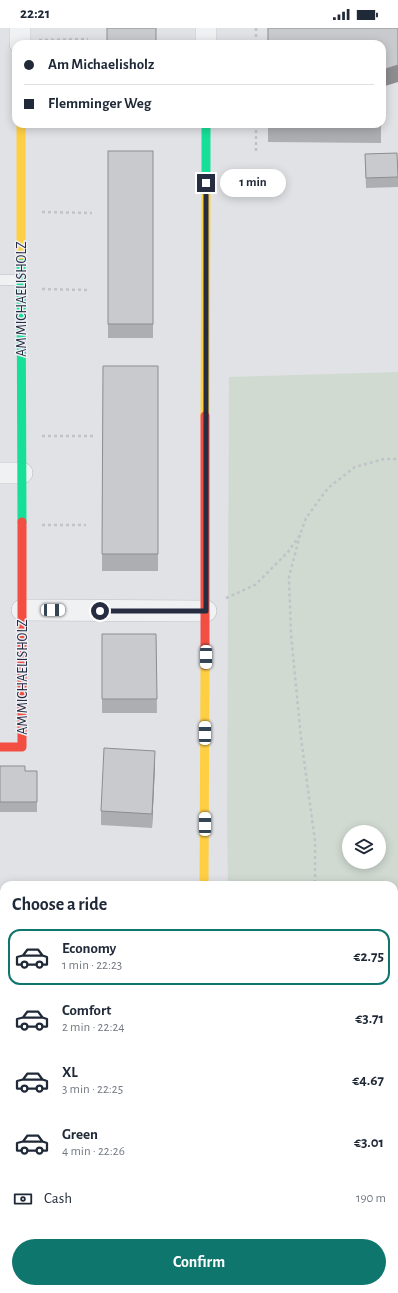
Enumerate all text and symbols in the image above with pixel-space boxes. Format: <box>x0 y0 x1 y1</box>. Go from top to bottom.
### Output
text: 22:21 <box>20 6 50 21</box>
text: Am Michaelisholz <box>48 57 154 72</box>
text: Flemminger Weg <box>48 96 151 111</box>
callout: 1 min <box>220 169 286 197</box>
route end <box>197 174 215 192</box>
text: 1 min <box>239 176 267 189</box>
street label: AM MICHAELISHOLZ <box>15 241 29 357</box>
route start <box>91 602 109 620</box>
car <box>41 604 65 616</box>
street label: AM MICHAELISHOLZ <box>16 619 30 735</box>
car <box>200 645 212 669</box>
car <box>199 721 211 745</box>
car <box>199 812 211 836</box>
map controls <box>342 825 386 869</box>
button: layers <box>342 825 386 869</box>
text: Choose a ride <box>12 896 107 914</box>
icon: car <box>14 939 50 975</box>
text: Economy <box>62 941 116 956</box>
text: €2.75 <box>354 949 384 964</box>
text: 1 min · 22:23 <box>62 959 122 972</box>
icon: car <box>14 1001 50 1037</box>
text: Comfort <box>62 1003 111 1018</box>
text: €3.71 <box>355 1011 384 1026</box>
text: 2 min · 22:24 <box>62 1021 125 1034</box>
icon: car <box>14 1063 50 1099</box>
text: XL <box>62 1065 78 1080</box>
text: €4.67 <box>352 1073 384 1088</box>
text: 3 min · 22:25 <box>62 1083 123 1096</box>
icon: car <box>14 1125 50 1161</box>
text: Green <box>62 1127 98 1142</box>
text: €3.01 <box>354 1135 384 1150</box>
text: 4 min · 22:26 <box>62 1145 125 1158</box>
icon: cash <box>12 1188 34 1210</box>
text: Cash <box>44 1191 72 1206</box>
text: 190 m <box>356 1192 386 1205</box>
button: Confirm <box>12 1239 386 1285</box>

